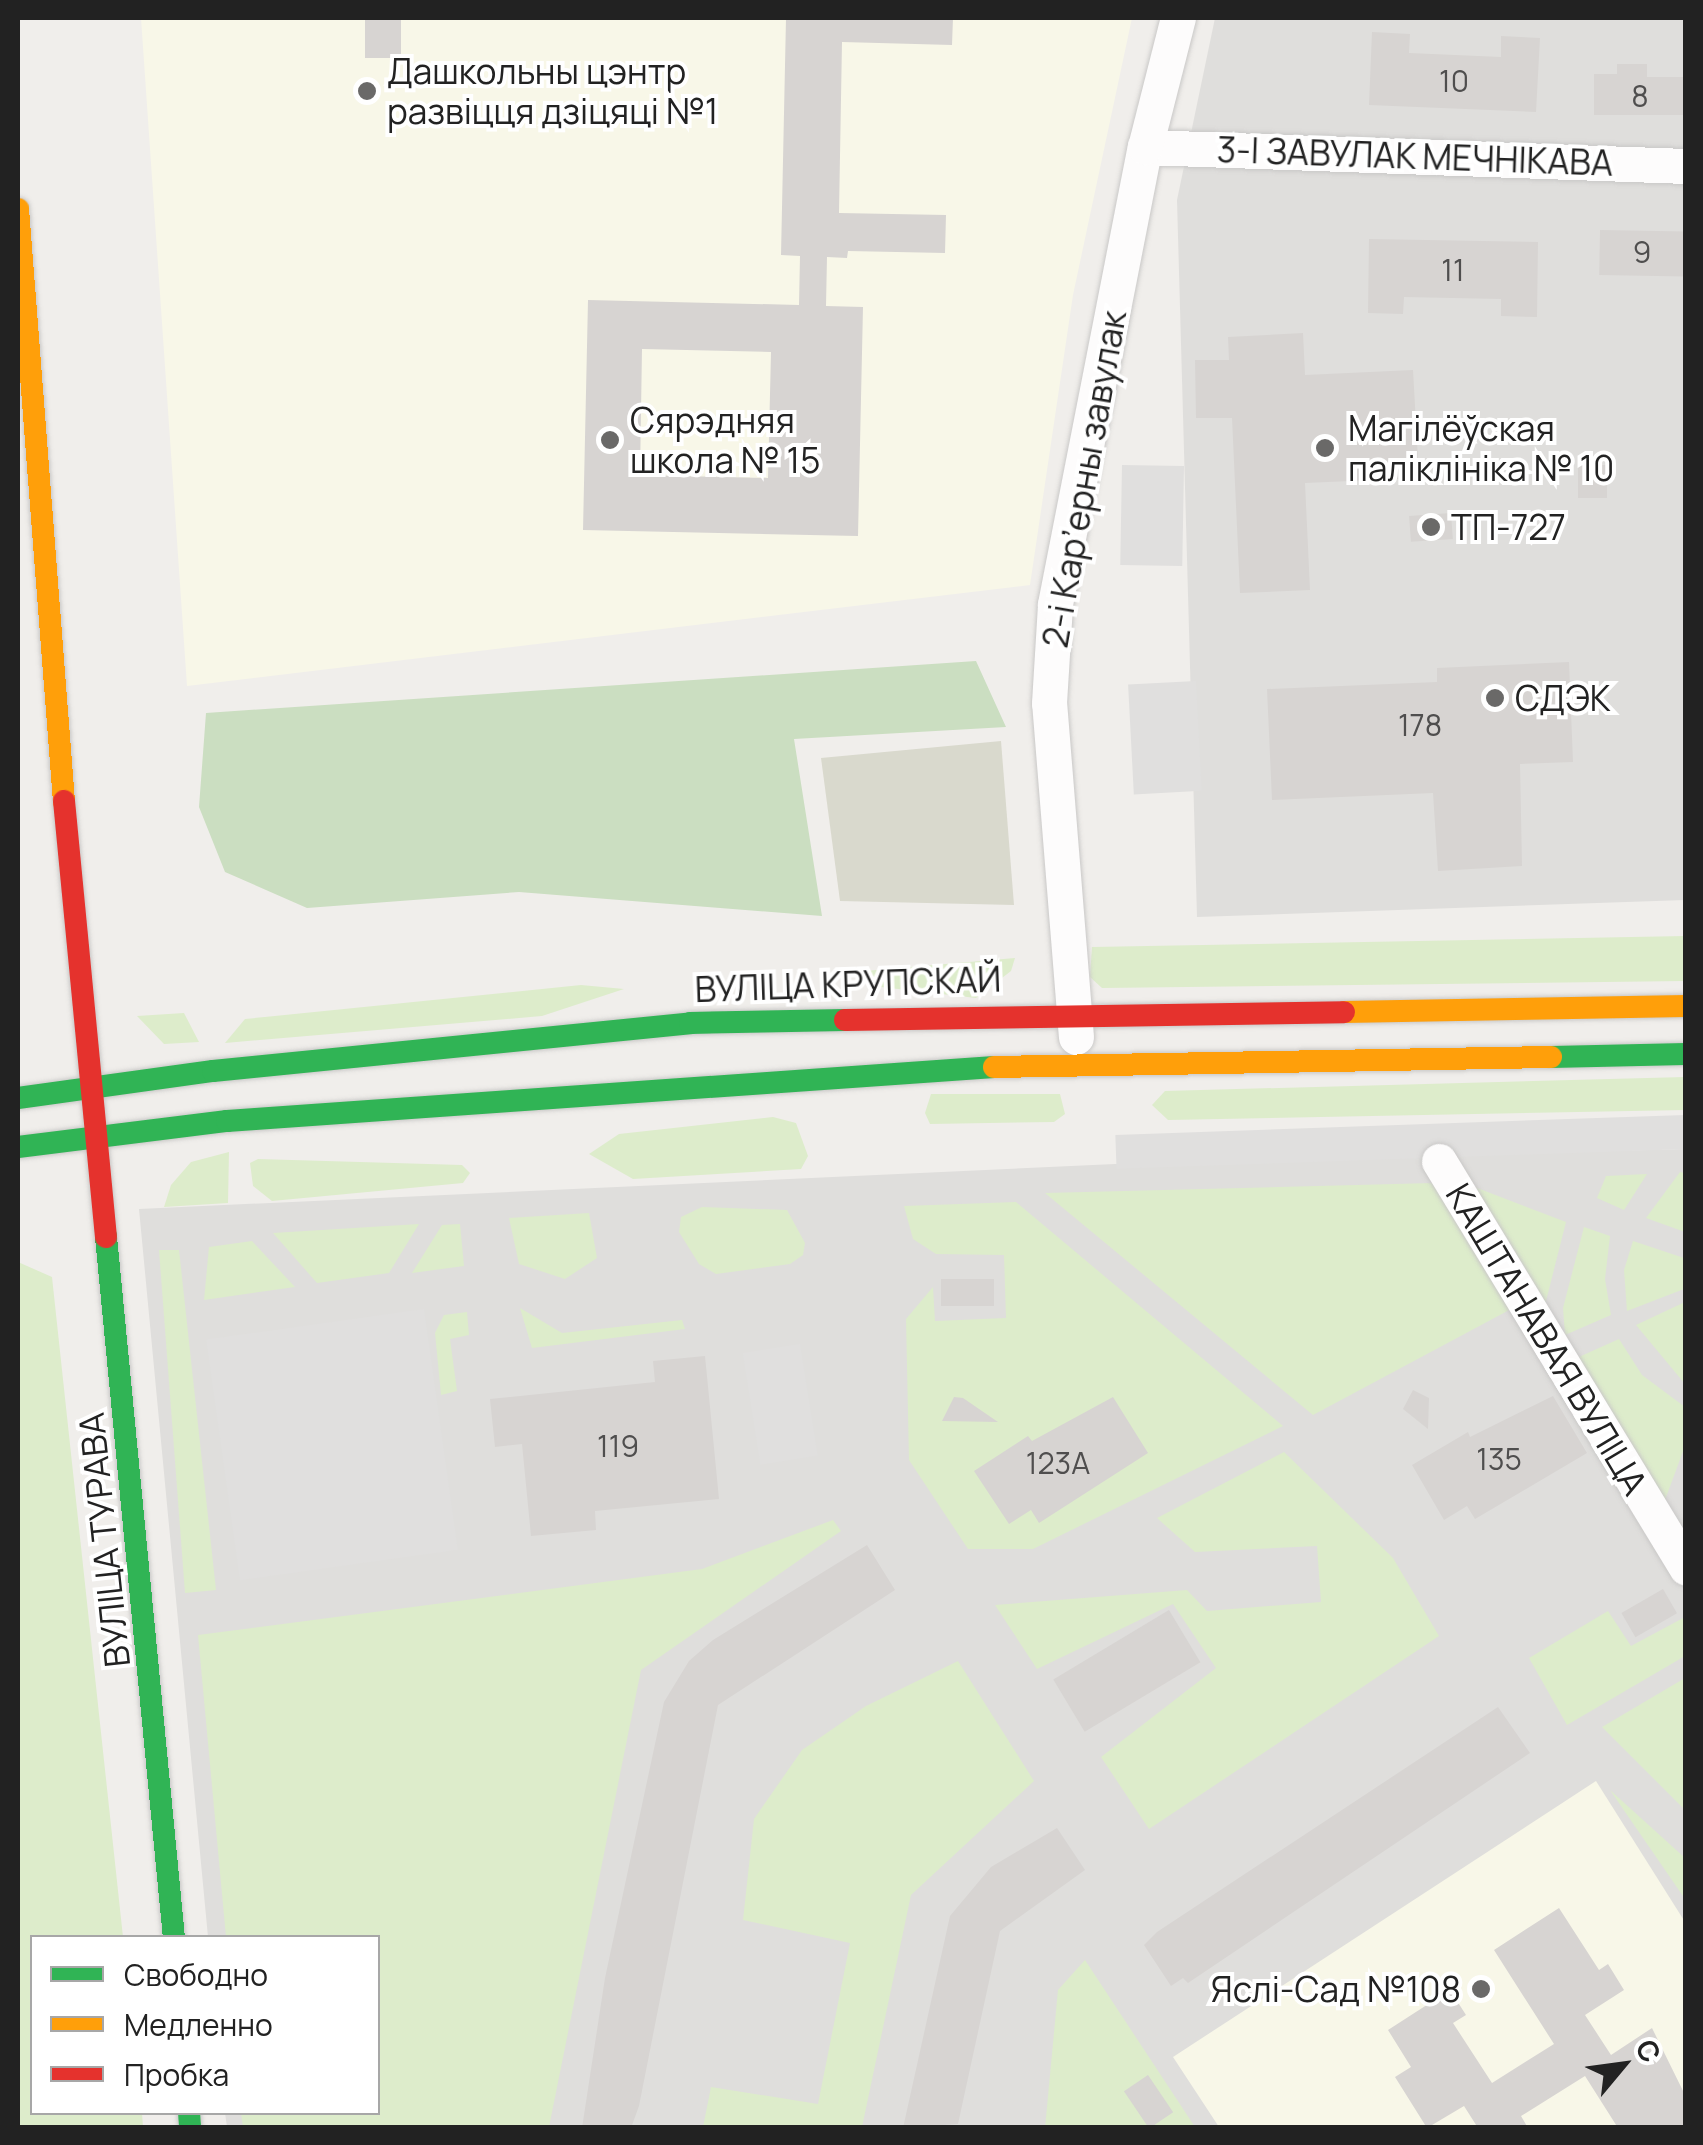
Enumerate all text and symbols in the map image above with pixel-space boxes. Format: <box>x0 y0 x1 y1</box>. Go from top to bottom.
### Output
place label: Дашкольны цэнтр развіцця дзіцяці №1 <box>387 50 718 132</box>
house number: 10 <box>1439 63 1469 99</box>
house number: 8 <box>1631 78 1649 114</box>
marker: Дашкольны цэнтр развіцця дзіцяці №1 <box>356 80 378 102</box>
street label: 3-І ЗАВУЛАК МЕЧНІКАВА <box>1216 128 1614 184</box>
house number: 9 <box>1633 234 1651 270</box>
house number: 11 <box>1441 252 1465 288</box>
street label: 2-і Карʼерны завулак <box>1034 307 1134 651</box>
place label: Сярэдняя школа № 15 <box>630 399 820 481</box>
place label: Магілёўская паліклініка № 10 <box>1348 407 1614 489</box>
marker: Сярэдняя школа № 15 <box>599 429 621 451</box>
marker: Магілёўская паліклініка № 10 <box>1312 435 1338 461</box>
place label: ТП-727 <box>1451 506 1566 548</box>
marker: ТП-727 <box>1420 516 1442 538</box>
place label: СДЭК <box>1515 677 1611 719</box>
marker: СДЭК <box>1484 687 1506 709</box>
house number: 178 <box>1398 707 1442 743</box>
street label: ВУЛІЦА КРУПСКАЙ <box>694 958 1002 1010</box>
street label: КАШТАНАВАЯ ВУЛІЦА <box>1437 1176 1657 1502</box>
street label: ВУЛІЦА ТУРАВА <box>70 1411 138 1669</box>
house number: 119 <box>597 1428 639 1464</box>
house number: 135 <box>1476 1441 1522 1477</box>
house number: 123А <box>1026 1445 1090 1481</box>
legend <box>30 1935 380 2115</box>
text: Свободно <box>124 1954 268 1995</box>
place label: Яслі-Сад №108 <box>1211 1968 1461 2010</box>
marker: Яслі-Сад №108 <box>1470 1978 1492 2000</box>
text: Медленно <box>124 2004 273 2045</box>
north arrow <box>1573 2015 1673 2115</box>
text: С <box>1628 2032 1671 2069</box>
text: Пробка <box>124 2054 229 2095</box>

